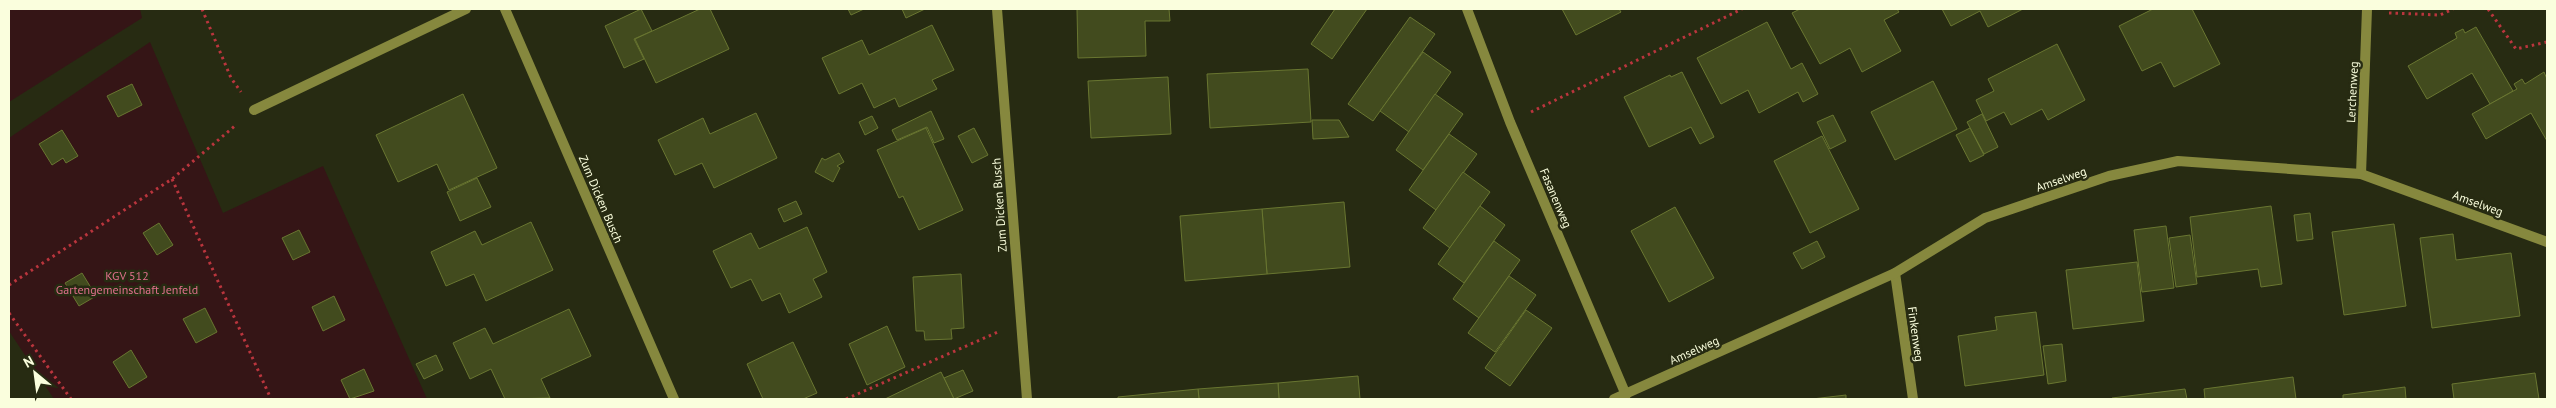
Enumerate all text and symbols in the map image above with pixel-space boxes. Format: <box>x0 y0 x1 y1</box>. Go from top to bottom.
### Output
street label: Lerchenweg <box>2343 61 2361 123</box>
street label: Zum Dicken Busch <box>576 153 626 245</box>
street label: Zum Dicken Busch <box>988 158 1010 252</box>
street label: Amselweg <box>2034 163 2088 195</box>
street label: Fasanenweg <box>1537 166 1575 230</box>
street label: Amselweg <box>2451 187 2505 219</box>
park label: KGV 512 Gartengemeinschaft Jenfeld <box>56 268 198 297</box>
street label: Finkenweg <box>1905 306 1927 362</box>
street label: Amselweg <box>1667 332 1721 368</box>
north arrow <box>10 348 60 398</box>
text: N <box>20 352 37 372</box>

